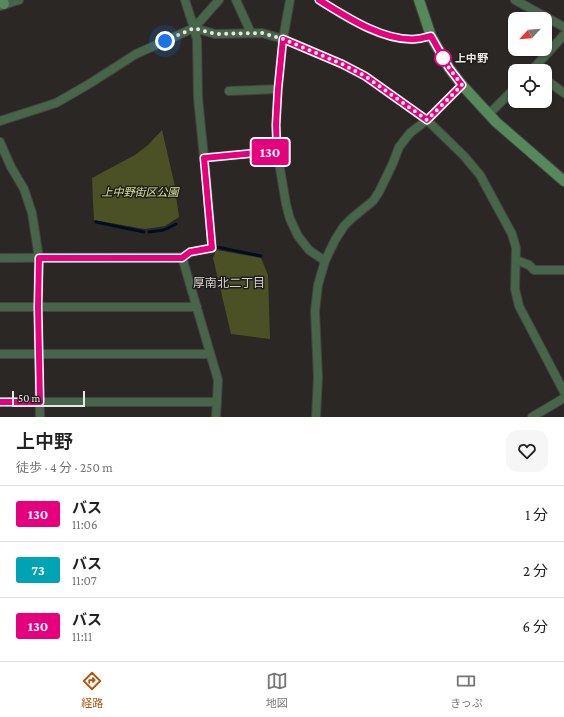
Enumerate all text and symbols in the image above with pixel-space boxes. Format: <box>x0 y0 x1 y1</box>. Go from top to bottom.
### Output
north arrow <box>508 12 552 56</box>
map controls <box>508 12 552 108</box>
your location <box>155 31 175 51</box>
marker: 上中野 <box>434 49 452 67</box>
place label: 上中野 <box>455 52 489 64</box>
button: locate <box>508 64 552 108</box>
line badge: 130 <box>247 139 293 165</box>
text: 130 <box>260 144 280 160</box>
park label: 上中野街区公園 <box>102 186 180 198</box>
district label: 厚南北二丁目 <box>193 276 265 290</box>
scale bar <box>12 389 85 408</box>
text: 50 m <box>18 392 40 404</box>
button: heart <box>506 430 548 472</box>
text: 上中野 <box>16 431 73 452</box>
text: 徒歩 · 4 分 · 250 m <box>16 460 113 475</box>
text: バス <box>72 500 102 516</box>
text: 130 <box>28 506 48 522</box>
text: 1 分 <box>525 507 548 523</box>
text: 11:06 <box>72 517 98 532</box>
text: バス <box>72 556 102 572</box>
text: 73 <box>31 562 45 578</box>
text: 2 分 <box>523 563 548 579</box>
text: 11:07 <box>72 573 97 588</box>
text: バス <box>72 612 102 628</box>
text: 130 <box>28 618 48 634</box>
text: 6 分 <box>523 619 548 635</box>
text: 11:11 <box>72 629 92 644</box>
tab: 経路 <box>81 670 103 710</box>
tab: 地図 <box>266 670 288 710</box>
tab: きっぷ <box>450 670 483 710</box>

